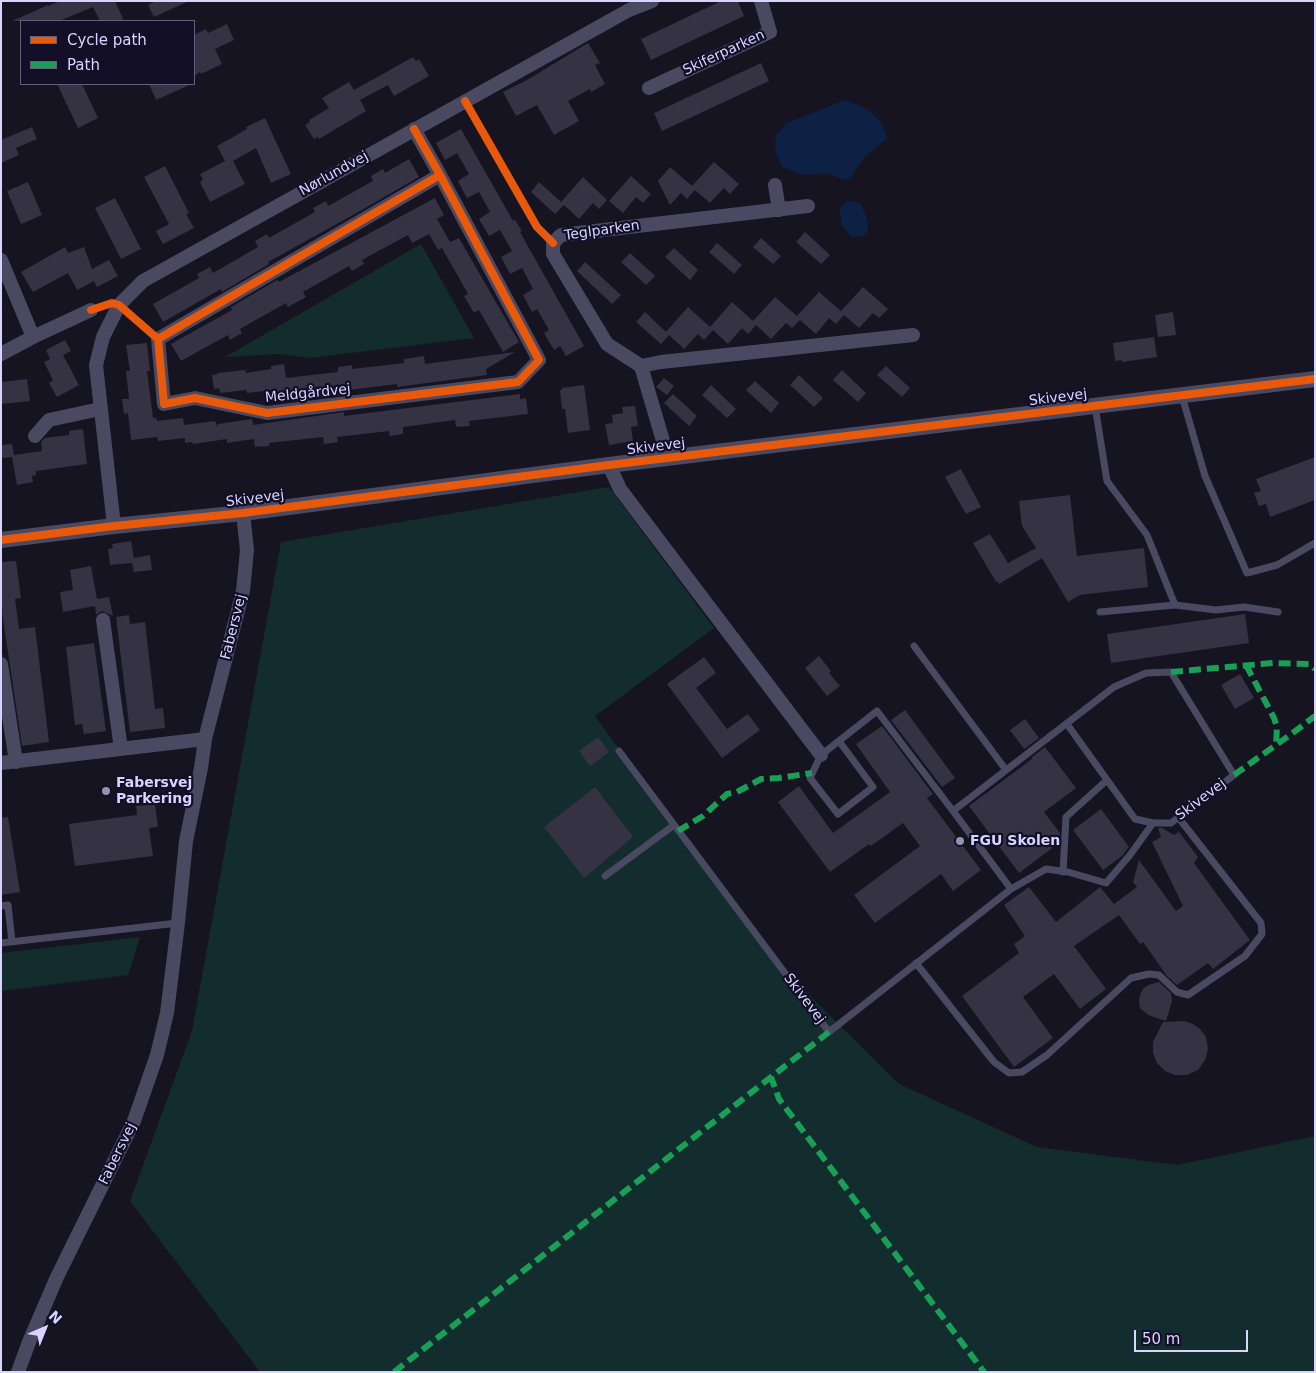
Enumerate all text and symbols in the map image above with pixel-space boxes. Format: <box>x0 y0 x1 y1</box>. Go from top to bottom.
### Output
legend <box>20 20 195 85</box>
street label: Skiferparken <box>680 27 768 79</box>
text: Cycle path <box>67 31 147 49</box>
text: Path <box>67 56 100 74</box>
street label: Nørlundvej <box>297 148 371 200</box>
street label: Teglparken <box>563 217 641 245</box>
street label: Meldgårdvej <box>264 381 352 407</box>
street label: Skivevej <box>1028 386 1088 410</box>
street label: Skivevej <box>626 435 686 459</box>
street label: Skivevej <box>225 487 285 511</box>
street label: Fabersvej <box>218 593 250 661</box>
place label: Fabersvej Parkering <box>116 775 192 808</box>
street label: Skivevej <box>1173 776 1229 824</box>
marker: Fabersvej Parkering <box>100 785 112 797</box>
place label: FGU Skolen <box>970 833 1060 849</box>
marker: FGU Skolen <box>954 835 966 847</box>
street label: Skivevej <box>780 971 828 1027</box>
street label: Fabersvej <box>96 1120 140 1188</box>
north arrow <box>20 1303 70 1353</box>
text: N <box>46 1307 65 1327</box>
scale bar <box>1136 1320 1250 1352</box>
text: 50 m <box>1142 1330 1180 1348</box>

